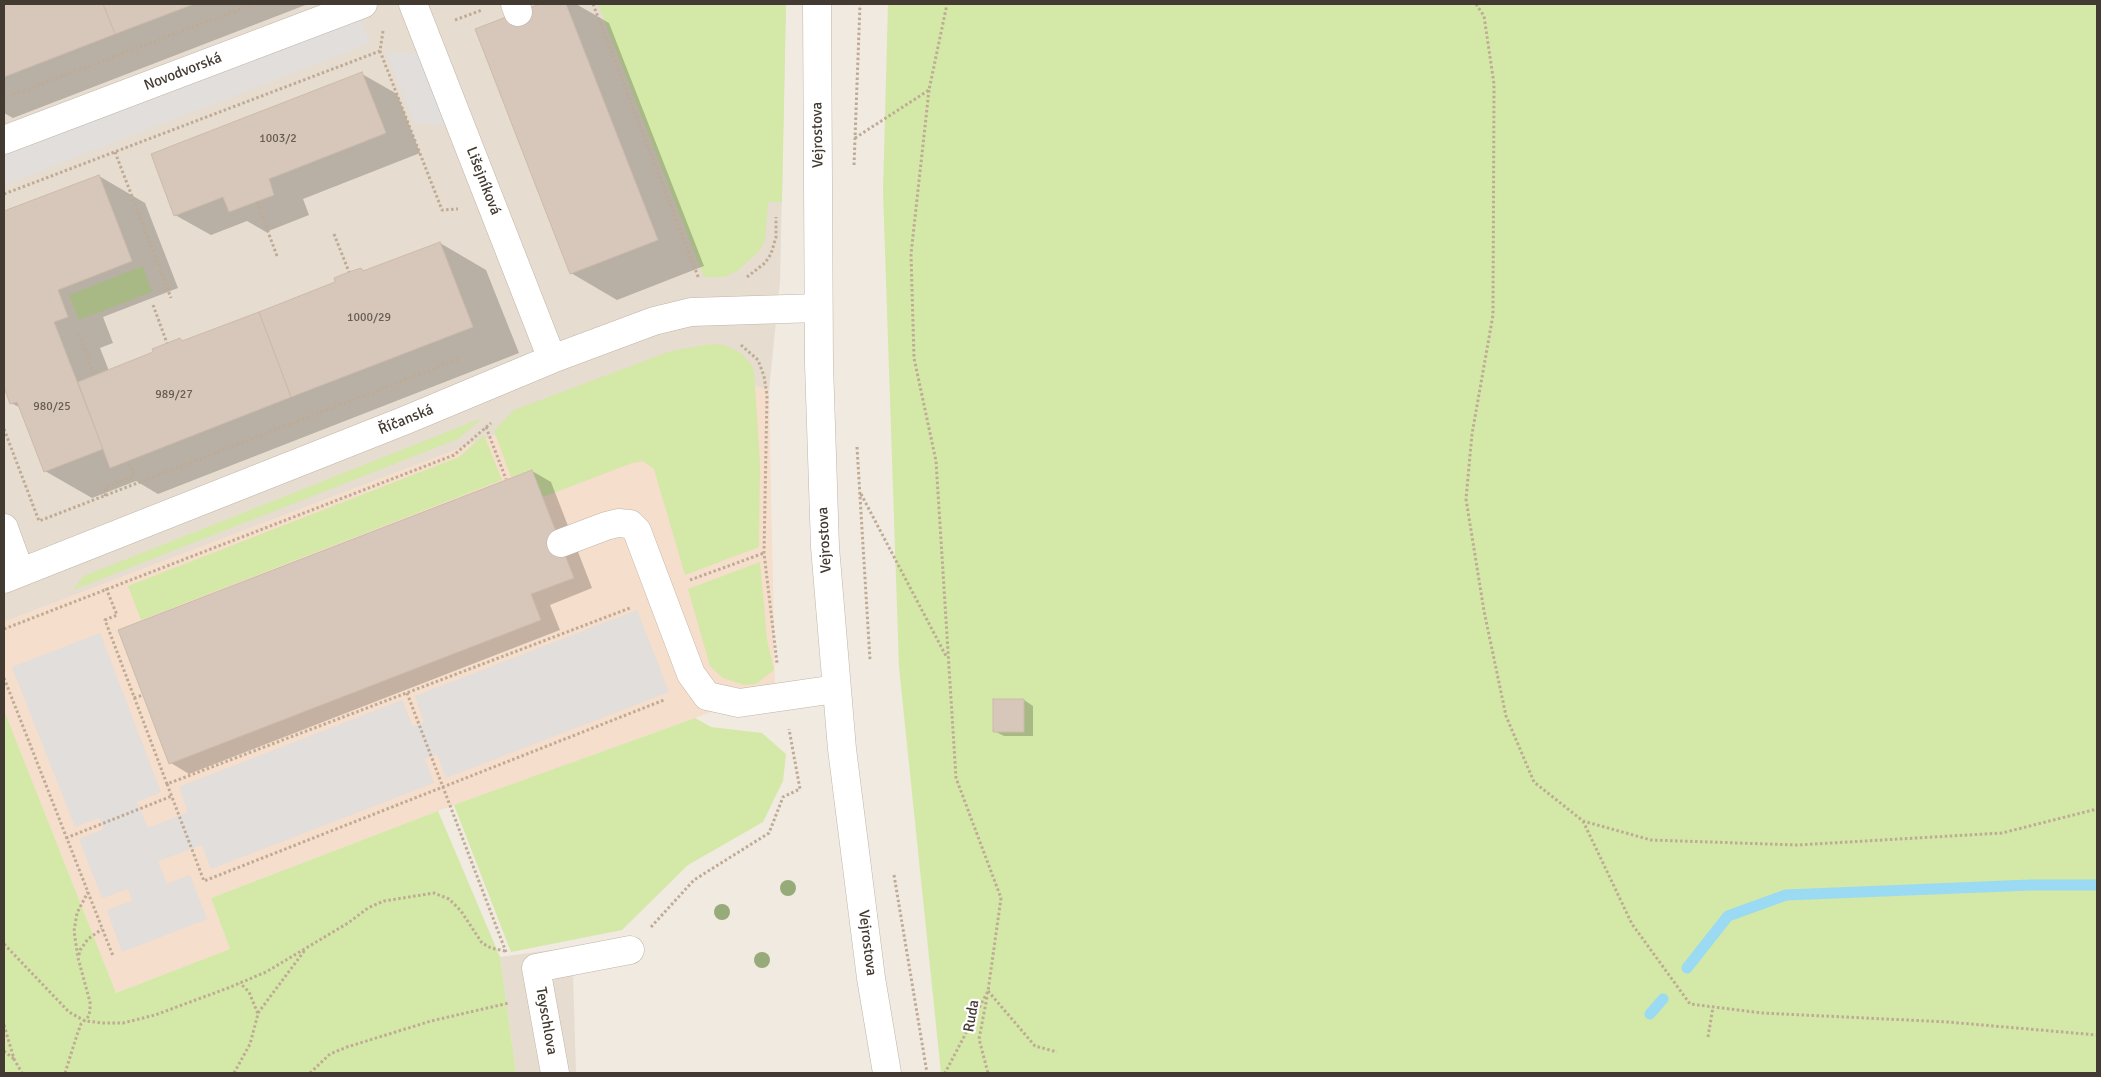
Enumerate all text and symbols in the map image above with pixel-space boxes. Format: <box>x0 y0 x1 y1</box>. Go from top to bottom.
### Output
street label: Novodvorská <box>142 49 224 95</box>
street label: Vejrostova <box>808 102 828 168</box>
house number: 1003/2 <box>259 132 297 146</box>
street label: Lišejníková <box>462 144 504 218</box>
house number: 1000/29 <box>347 311 391 325</box>
house number: 989/27 <box>155 388 193 402</box>
house number: 980/25 <box>33 400 71 414</box>
street label: Říčanská <box>376 401 436 439</box>
street label: Vejrostova <box>814 506 836 574</box>
street label: Vejrostova <box>854 909 880 977</box>
street label: Teyschlova <box>531 986 561 1056</box>
street label: Ruda <box>960 998 984 1034</box>

